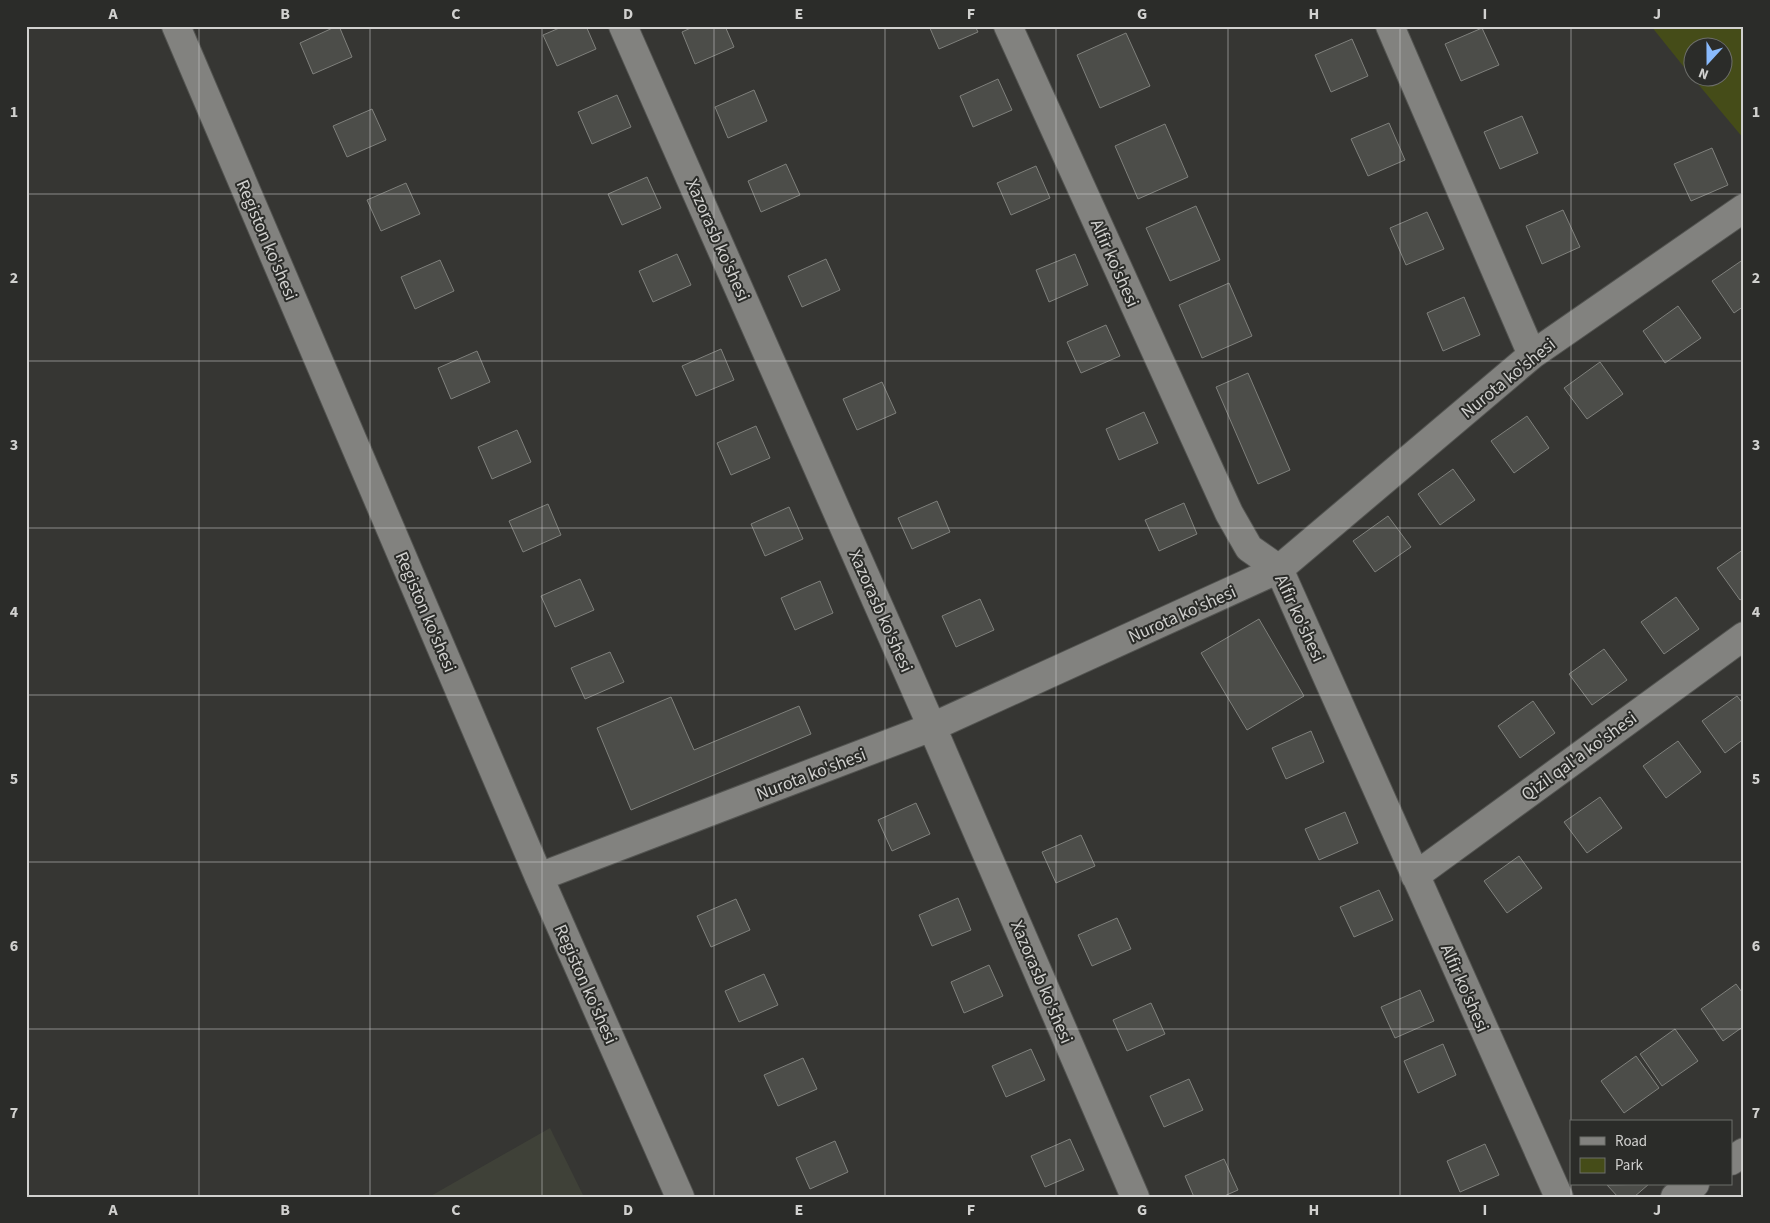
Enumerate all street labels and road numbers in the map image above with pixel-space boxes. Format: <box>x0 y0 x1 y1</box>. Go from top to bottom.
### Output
street label: Xazorasb ko'shesi <box>679 175 756 305</box>
street label: Registon ko'shesi <box>230 176 303 304</box>
street label: Alfir ko'shesi <box>1084 215 1145 311</box>
street label: Nurota ko'shesi <box>1456 332 1561 424</box>
street label: Xazorasb ko'shesi <box>842 546 919 676</box>
street label: Registon ko'shesi <box>389 548 462 676</box>
street label: Alfir ko'shesi <box>1268 570 1331 666</box>
street label: Nurota ko'shesi <box>1124 580 1240 649</box>
street label: Qizil qal'a ko'shesi <box>1516 706 1642 807</box>
street label: Nurota ko'shesi <box>753 742 870 807</box>
street label: Xazorasb ko'shesi <box>1004 917 1079 1048</box>
street label: Registon ko'shesi <box>548 920 623 1048</box>
street label: Alfir ko'shesi <box>1434 940 1495 1036</box>

